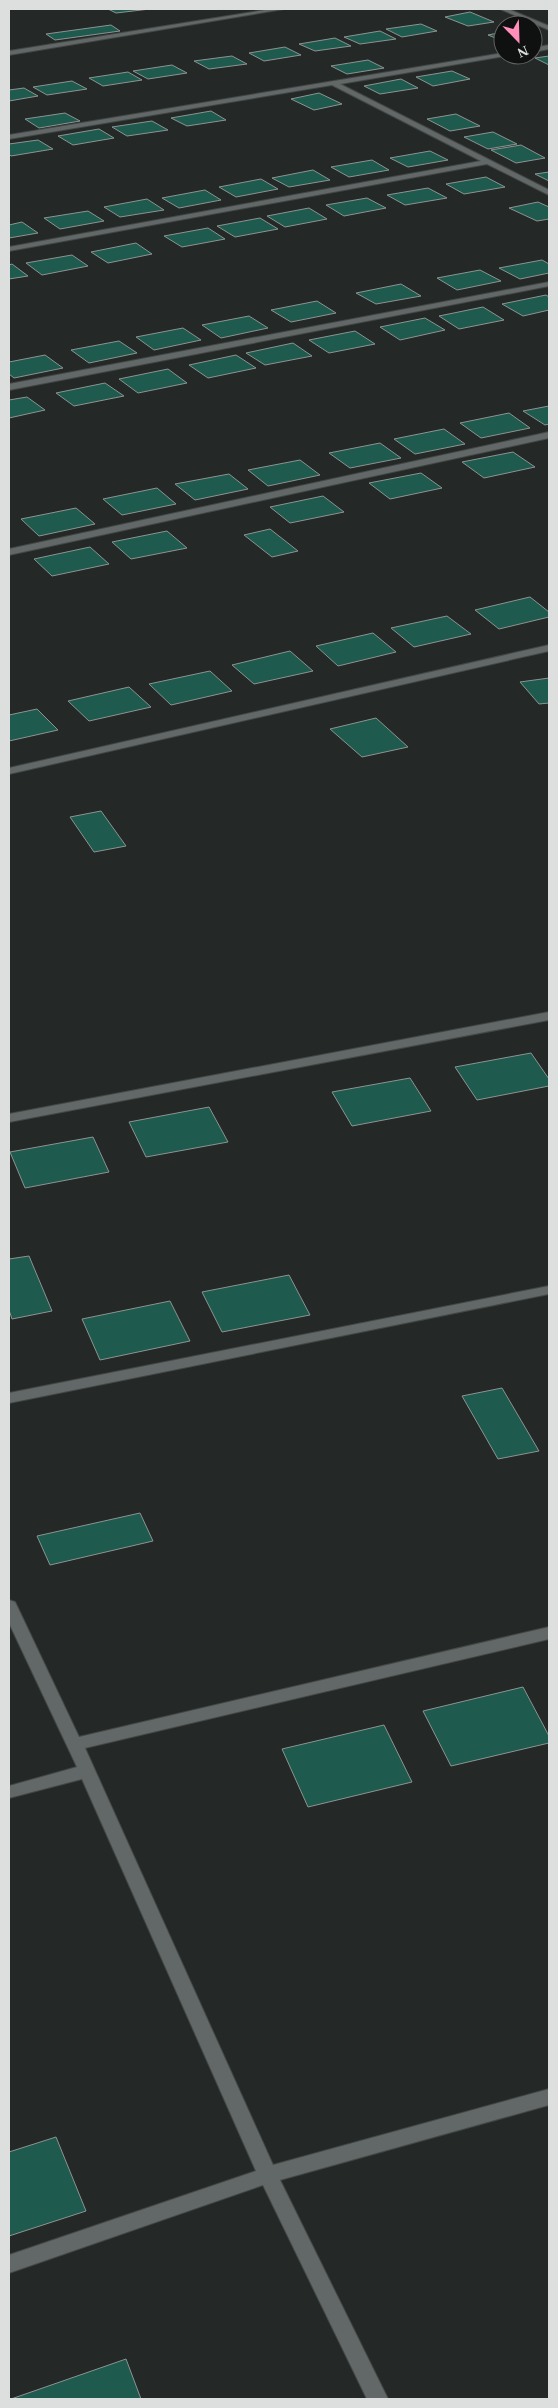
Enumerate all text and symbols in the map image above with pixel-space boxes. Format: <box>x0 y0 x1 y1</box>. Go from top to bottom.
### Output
north arrow <box>493 15 543 65</box>
text: N <box>515 43 530 60</box>

